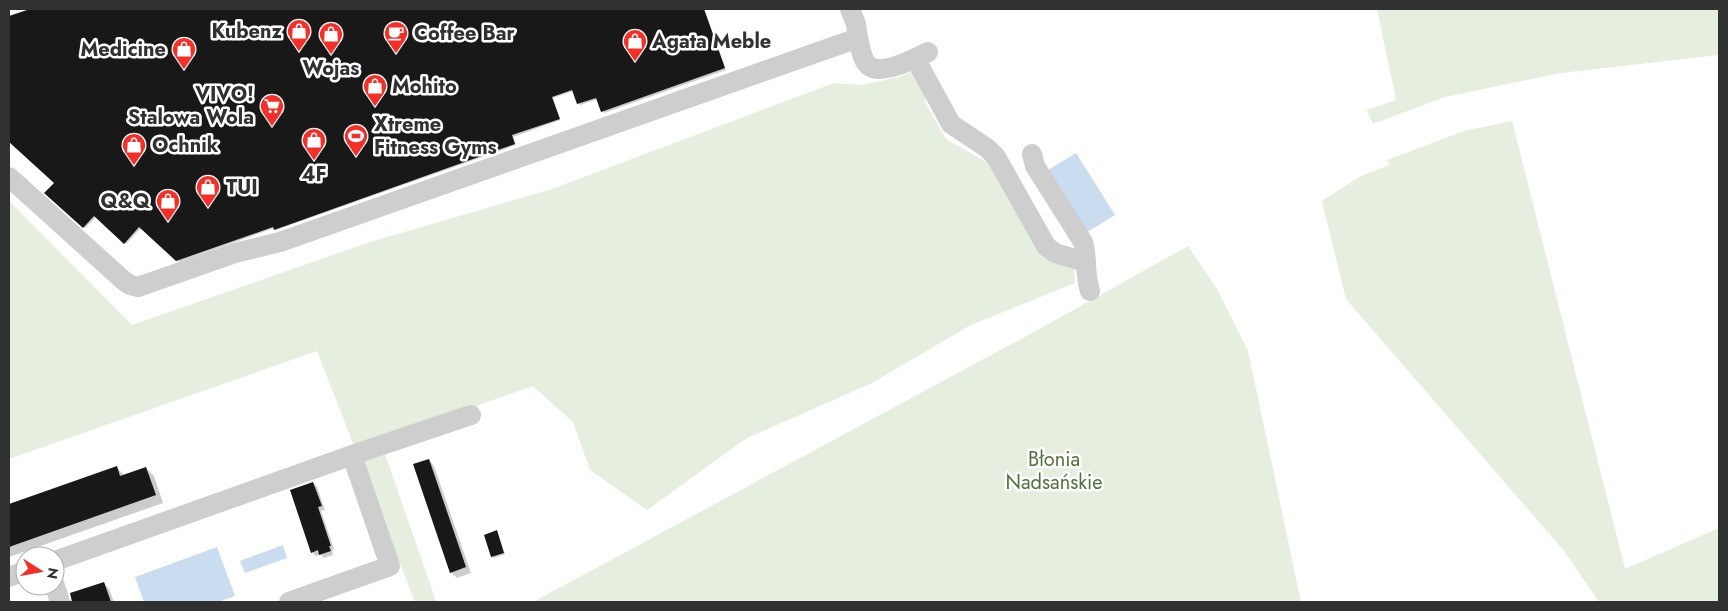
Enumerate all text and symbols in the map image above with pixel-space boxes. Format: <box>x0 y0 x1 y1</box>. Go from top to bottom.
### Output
place label: Kubenz <box>211 17 283 46</box>
shop icon: Kubenz <box>286 18 312 52</box>
place label: Coffee Bar <box>414 19 516 48</box>
cafe icon: Coffee Bar <box>383 20 409 54</box>
shop icon: Wojas <box>318 21 344 55</box>
place label: Agata Meble <box>651 27 771 56</box>
shop icon: Agata Meble <box>622 28 648 62</box>
place label: Medicine <box>81 35 166 64</box>
shop icon: Medicine <box>171 36 197 70</box>
place label: Wojas <box>303 54 359 83</box>
place label: Mohito <box>392 72 457 101</box>
shop icon: Mohito <box>362 73 388 107</box>
place label: VIVO! Stalowa Wola <box>128 80 254 132</box>
supermarket icon: VIVO! Stalowa Wola <box>259 93 285 127</box>
place label: Xtreme Fitness Gyms <box>374 110 497 162</box>
sports icon: Xtreme Fitness Gyms <box>343 123 369 157</box>
shop icon: 4F <box>301 127 327 161</box>
place label: Ochnik <box>152 131 219 160</box>
shop icon: Ochnik <box>121 132 147 166</box>
place label: 4F <box>301 160 327 189</box>
place label: TUI <box>226 173 258 202</box>
shop icon: TUI <box>195 174 221 208</box>
place label: Q&Q <box>100 187 151 216</box>
shop icon: Q&Q <box>155 188 181 222</box>
park label: Błonia Nadsańskie <box>1005 445 1103 497</box>
north arrow <box>15 546 65 596</box>
text: N <box>42 566 64 581</box>

